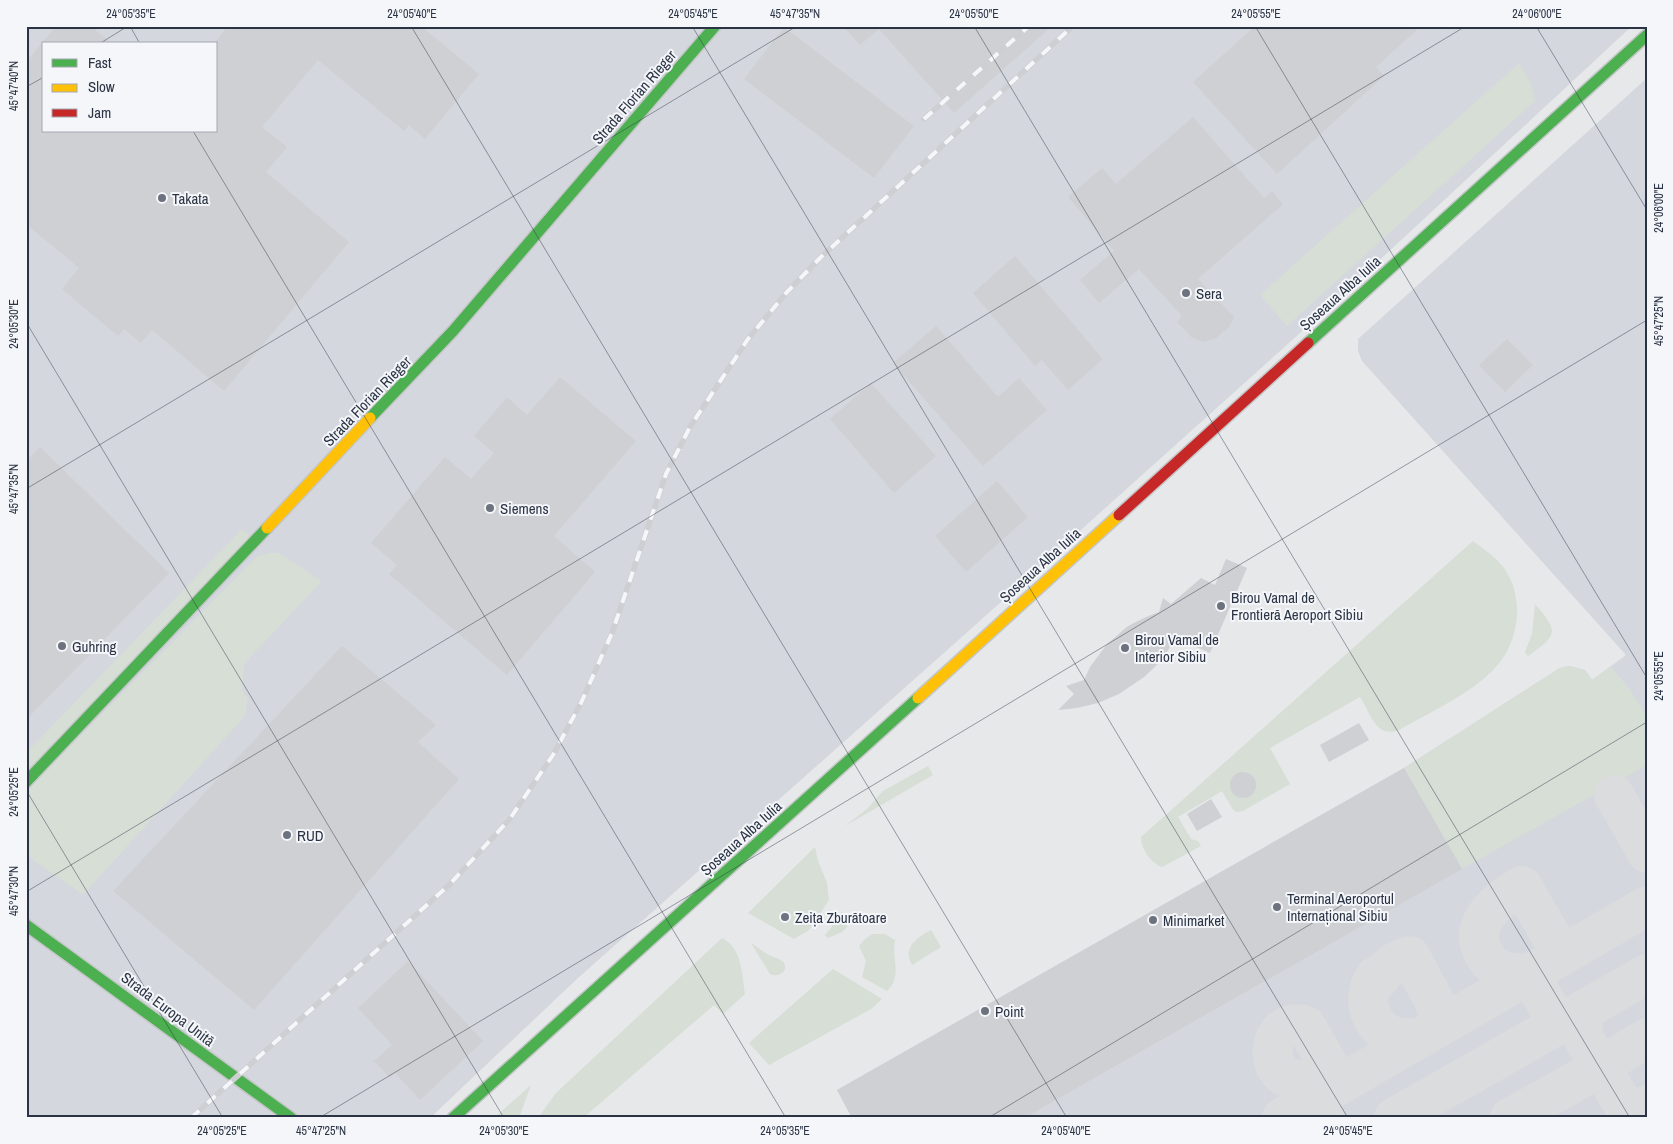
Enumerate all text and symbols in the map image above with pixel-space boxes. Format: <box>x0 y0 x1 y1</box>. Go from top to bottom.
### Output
text: 24°05'35"E <box>106 6 156 22</box>
text: 24°05'40"E <box>387 6 437 22</box>
text: 24°05'45"E <box>668 6 718 22</box>
text: 45°47'35"N <box>770 6 820 22</box>
text: 24°05'50"E <box>949 6 999 22</box>
text: 24°05'55"E <box>1231 6 1281 22</box>
text: 24°06'00"E <box>1512 6 1562 22</box>
legend <box>42 42 218 132</box>
street label: Strada Florian Rieger <box>587 45 681 149</box>
text: Fast <box>88 52 112 73</box>
text: 45°47'40"N <box>6 61 22 111</box>
text: Slow <box>88 76 115 97</box>
text: Jam <box>88 102 111 123</box>
text: 24°06'00"E <box>1651 183 1667 233</box>
place label: Takata <box>172 188 209 209</box>
marker: Takata <box>156 192 168 204</box>
street label: Șoseaua Alba Iulia <box>1295 251 1385 335</box>
place label: Sera <box>1196 283 1222 304</box>
marker: Sera <box>1180 287 1192 299</box>
text: 45°47'25"N <box>1651 296 1667 346</box>
text: 24°05'30"E <box>6 299 22 349</box>
street label: Strada Florian Rieger <box>318 351 416 451</box>
text: 45°47'35"N <box>6 464 22 514</box>
place label: Siemens <box>500 498 549 519</box>
marker: Siemens <box>484 502 496 514</box>
street label: Șoseaua Alba Iulia <box>995 523 1085 607</box>
place label: Birou Vamal de Frontieră Aeroport Sibiu <box>1231 587 1363 625</box>
marker: Birou Vamal de Frontieră Aeroport Sibiu <box>1215 600 1227 612</box>
place label: Birou Vamal de Interior Sibiu <box>1135 629 1219 667</box>
place label: Guhring <box>72 636 117 657</box>
marker: Guhring <box>56 640 68 652</box>
marker: Birou Vamal de Interior Sibiu <box>1119 642 1131 654</box>
text: 24°05'55"E <box>1651 651 1667 701</box>
text: 24°05'25"E <box>6 767 22 817</box>
street label: Șoseaua Alba Iulia <box>696 796 786 880</box>
place label: RUD <box>297 825 324 846</box>
marker: RUD <box>281 829 293 841</box>
text: 45°47'30"N <box>6 866 22 916</box>
place label: Terminal Aeroportul Internațional Sibiu <box>1287 888 1394 926</box>
marker: Terminal Aeroportul Internațional Sibiu <box>1271 901 1283 913</box>
place label: Zeița Zburătoare <box>795 907 887 928</box>
place label: Minimarket <box>1163 910 1225 931</box>
marker: Zeița Zburătoare <box>779 911 791 923</box>
marker: Minimarket <box>1147 914 1159 926</box>
street label: Strada Europa Unită <box>117 967 219 1051</box>
place label: Point <box>995 1001 1024 1022</box>
marker: Point <box>979 1005 991 1017</box>
text: 24°05'25"E <box>197 1123 247 1139</box>
text: 45°47'25"N <box>296 1123 346 1139</box>
text: 24°05'30"E <box>479 1123 529 1139</box>
text: 24°05'35"E <box>760 1123 810 1139</box>
text: 24°05'40"E <box>1041 1123 1091 1139</box>
text: 24°05'45"E <box>1323 1123 1373 1139</box>

